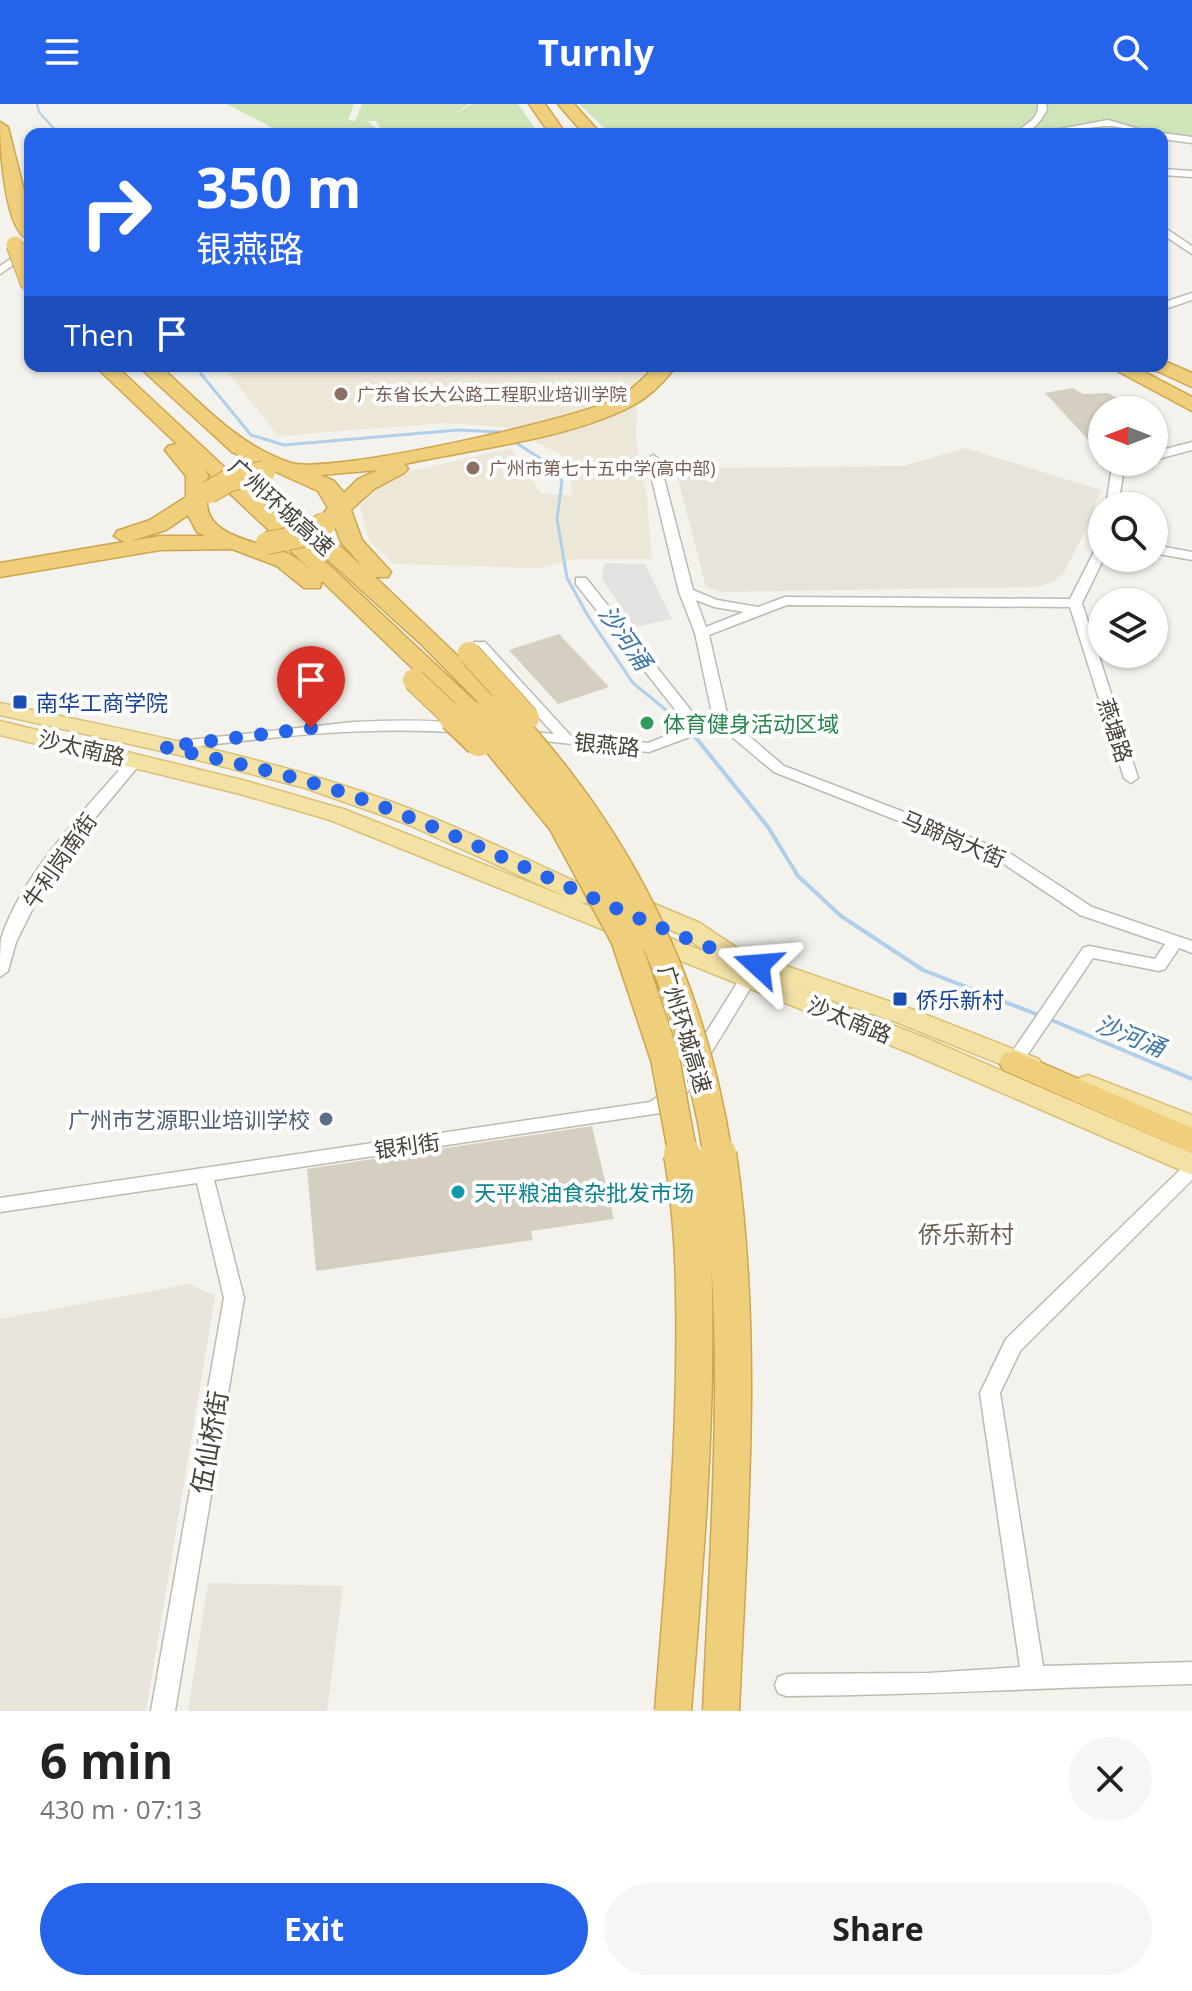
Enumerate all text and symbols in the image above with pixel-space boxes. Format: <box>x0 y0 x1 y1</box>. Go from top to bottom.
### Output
text: Turnly <box>538 28 654 77</box>
icon: menu <box>40 30 84 74</box>
icon: search <box>1108 30 1152 74</box>
text: 350 m <box>196 148 362 224</box>
icon: right <box>64 160 168 264</box>
text: 银燕路 <box>196 224 304 273</box>
icon: arrive <box>150 312 194 356</box>
text: Then <box>64 314 134 355</box>
place label: 广东省长大公路工程职业培训学院 <box>357 382 627 406</box>
marker: 广东省长大公路工程职业培训学院 <box>332 385 350 403</box>
north arrow <box>1088 396 1168 476</box>
map controls <box>1088 396 1168 668</box>
street label: 广州环城高速 <box>223 451 341 561</box>
place label: 广州市第七十五中学(高中部) <box>489 456 716 480</box>
marker: 广州市第七十五中学(高中部) <box>464 459 482 477</box>
button: search <box>1088 492 1168 572</box>
button: layers <box>1088 588 1168 668</box>
water label: 沙河涌 <box>592 598 662 678</box>
pin <box>277 646 345 728</box>
icon: arrive <box>289 658 333 702</box>
place label: 南华工商学院 <box>36 687 168 717</box>
marker: 南华工商学院 <box>11 693 29 711</box>
street label: 燕塘路 <box>1092 694 1140 766</box>
place label: 体育健身活动区域 <box>663 708 839 738</box>
marker: 体育健身活动区域 <box>638 714 656 732</box>
street label: 沙太南路 <box>36 722 128 772</box>
street label: 银燕路 <box>573 726 641 762</box>
street label: 马蹄岗大街 <box>898 803 1010 873</box>
street label: 牛利岗南街 <box>15 806 103 914</box>
position arrow <box>716 923 800 1007</box>
street label: 广州环城高速 <box>652 961 720 1097</box>
place label: 侨乐新村 <box>916 984 1004 1014</box>
street label: 沙太南路 <box>804 989 896 1049</box>
marker: 侨乐新村 <box>891 990 909 1008</box>
water label: 沙河涌 <box>1091 1006 1173 1065</box>
place label: 广州市艺源职业培训学校 <box>68 1104 310 1134</box>
marker: 广州市艺源职业培训学校 <box>317 1110 335 1128</box>
street label: 银利街 <box>372 1126 442 1164</box>
place label: 天平粮油食杂批发市场 <box>474 1177 694 1207</box>
marker: 天平粮油食杂批发市场 <box>449 1183 467 1201</box>
district label: 侨乐新村 <box>918 1217 1014 1250</box>
street label: 伍仙桥街 <box>182 1388 236 1496</box>
text: 6 min <box>40 1728 173 1793</box>
button: close <box>1068 1737 1152 1821</box>
text: 430 m · 07:13 <box>40 1791 202 1827</box>
button: Exit <box>40 1883 588 1975</box>
button: Share <box>604 1883 1152 1975</box>

